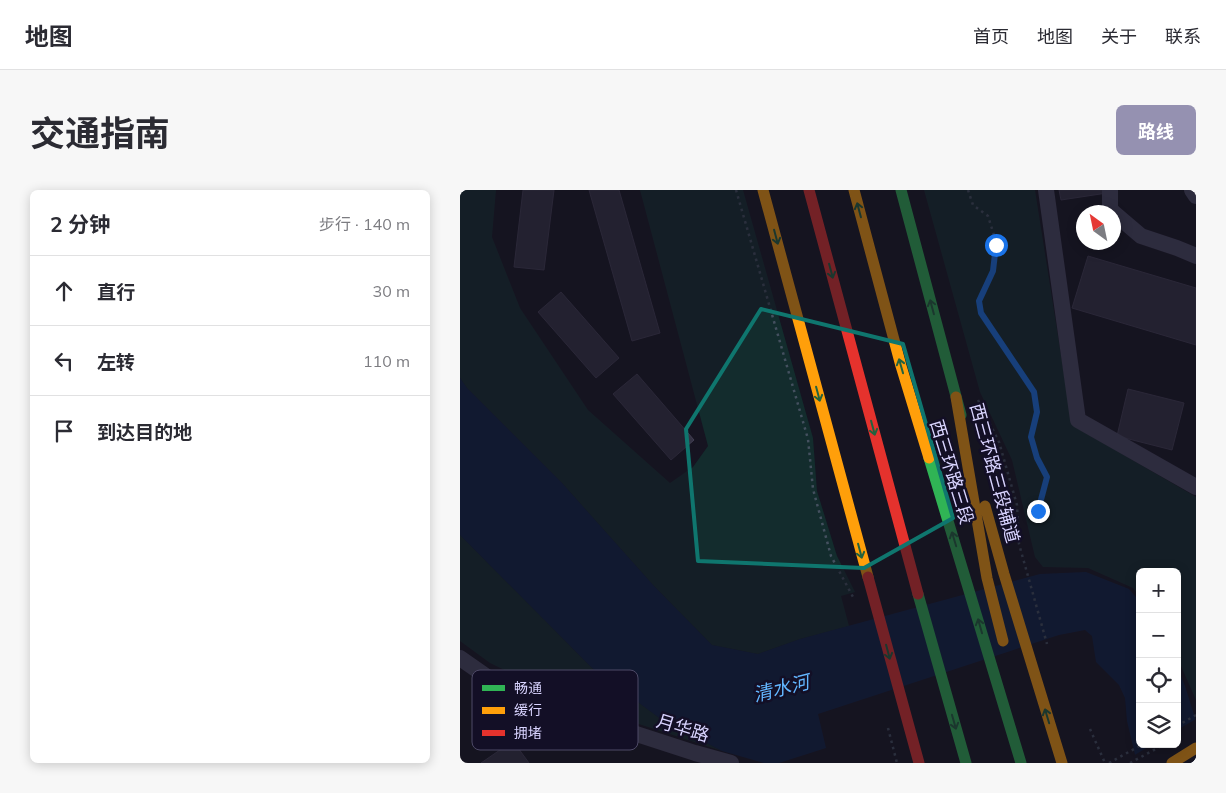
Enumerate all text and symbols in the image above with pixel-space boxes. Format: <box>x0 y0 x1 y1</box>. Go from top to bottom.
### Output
text: 地图 <box>25 21 73 51</box>
text: 首页 <box>973 25 1009 48</box>
text: 地图 <box>1037 25 1073 48</box>
text: 关于 <box>1101 25 1137 48</box>
text: 联系 <box>1165 25 1201 48</box>
button: 路线 <box>1116 105 1196 155</box>
text: 交通指南 <box>30 111 170 155</box>
one-way arrow <box>854 202 863 218</box>
north arrow <box>1076 205 1121 250</box>
text: 2 分钟 <box>50 211 110 237</box>
text: 步行 · 140 m <box>319 214 410 234</box>
one-way arrow <box>771 229 781 245</box>
route start <box>985 234 1008 257</box>
one-way arrow <box>826 262 836 278</box>
icon: ahead <box>50 277 78 305</box>
text: 直行 <box>97 280 135 304</box>
text: 30 m <box>373 281 410 301</box>
one-way arrow <box>927 300 936 316</box>
icon: left <box>50 347 78 375</box>
text: 左转 <box>97 350 135 374</box>
text: 110 m <box>363 351 410 371</box>
one-way arrow <box>896 359 906 375</box>
one-way arrow <box>814 386 823 402</box>
street label: 西三环路三段辅道 <box>965 400 1025 546</box>
icon: arrive <box>50 417 78 445</box>
street label: 西三环路三段 <box>925 417 979 527</box>
one-way arrow <box>869 419 878 435</box>
text: 到达目的地 <box>97 420 192 444</box>
route end <box>1027 500 1050 523</box>
one-way arrow <box>949 531 959 547</box>
one-way arrow <box>856 542 865 558</box>
map controls <box>1136 568 1181 748</box>
button: + <box>1136 568 1181 613</box>
button: − <box>1136 613 1181 658</box>
one-way arrow <box>975 618 985 634</box>
one-way arrow <box>883 644 893 660</box>
button: locate <box>1136 658 1181 703</box>
water label: 清水河 <box>750 668 815 707</box>
legend <box>472 670 638 750</box>
text: 畅通 <box>514 679 542 697</box>
text: 缓行 <box>514 701 542 719</box>
button: layers <box>1136 703 1181 748</box>
street label: 月华路 <box>654 709 712 747</box>
one-way arrow <box>1042 709 1052 725</box>
one-way arrow <box>950 714 960 730</box>
text: 拥堵 <box>514 724 542 742</box>

